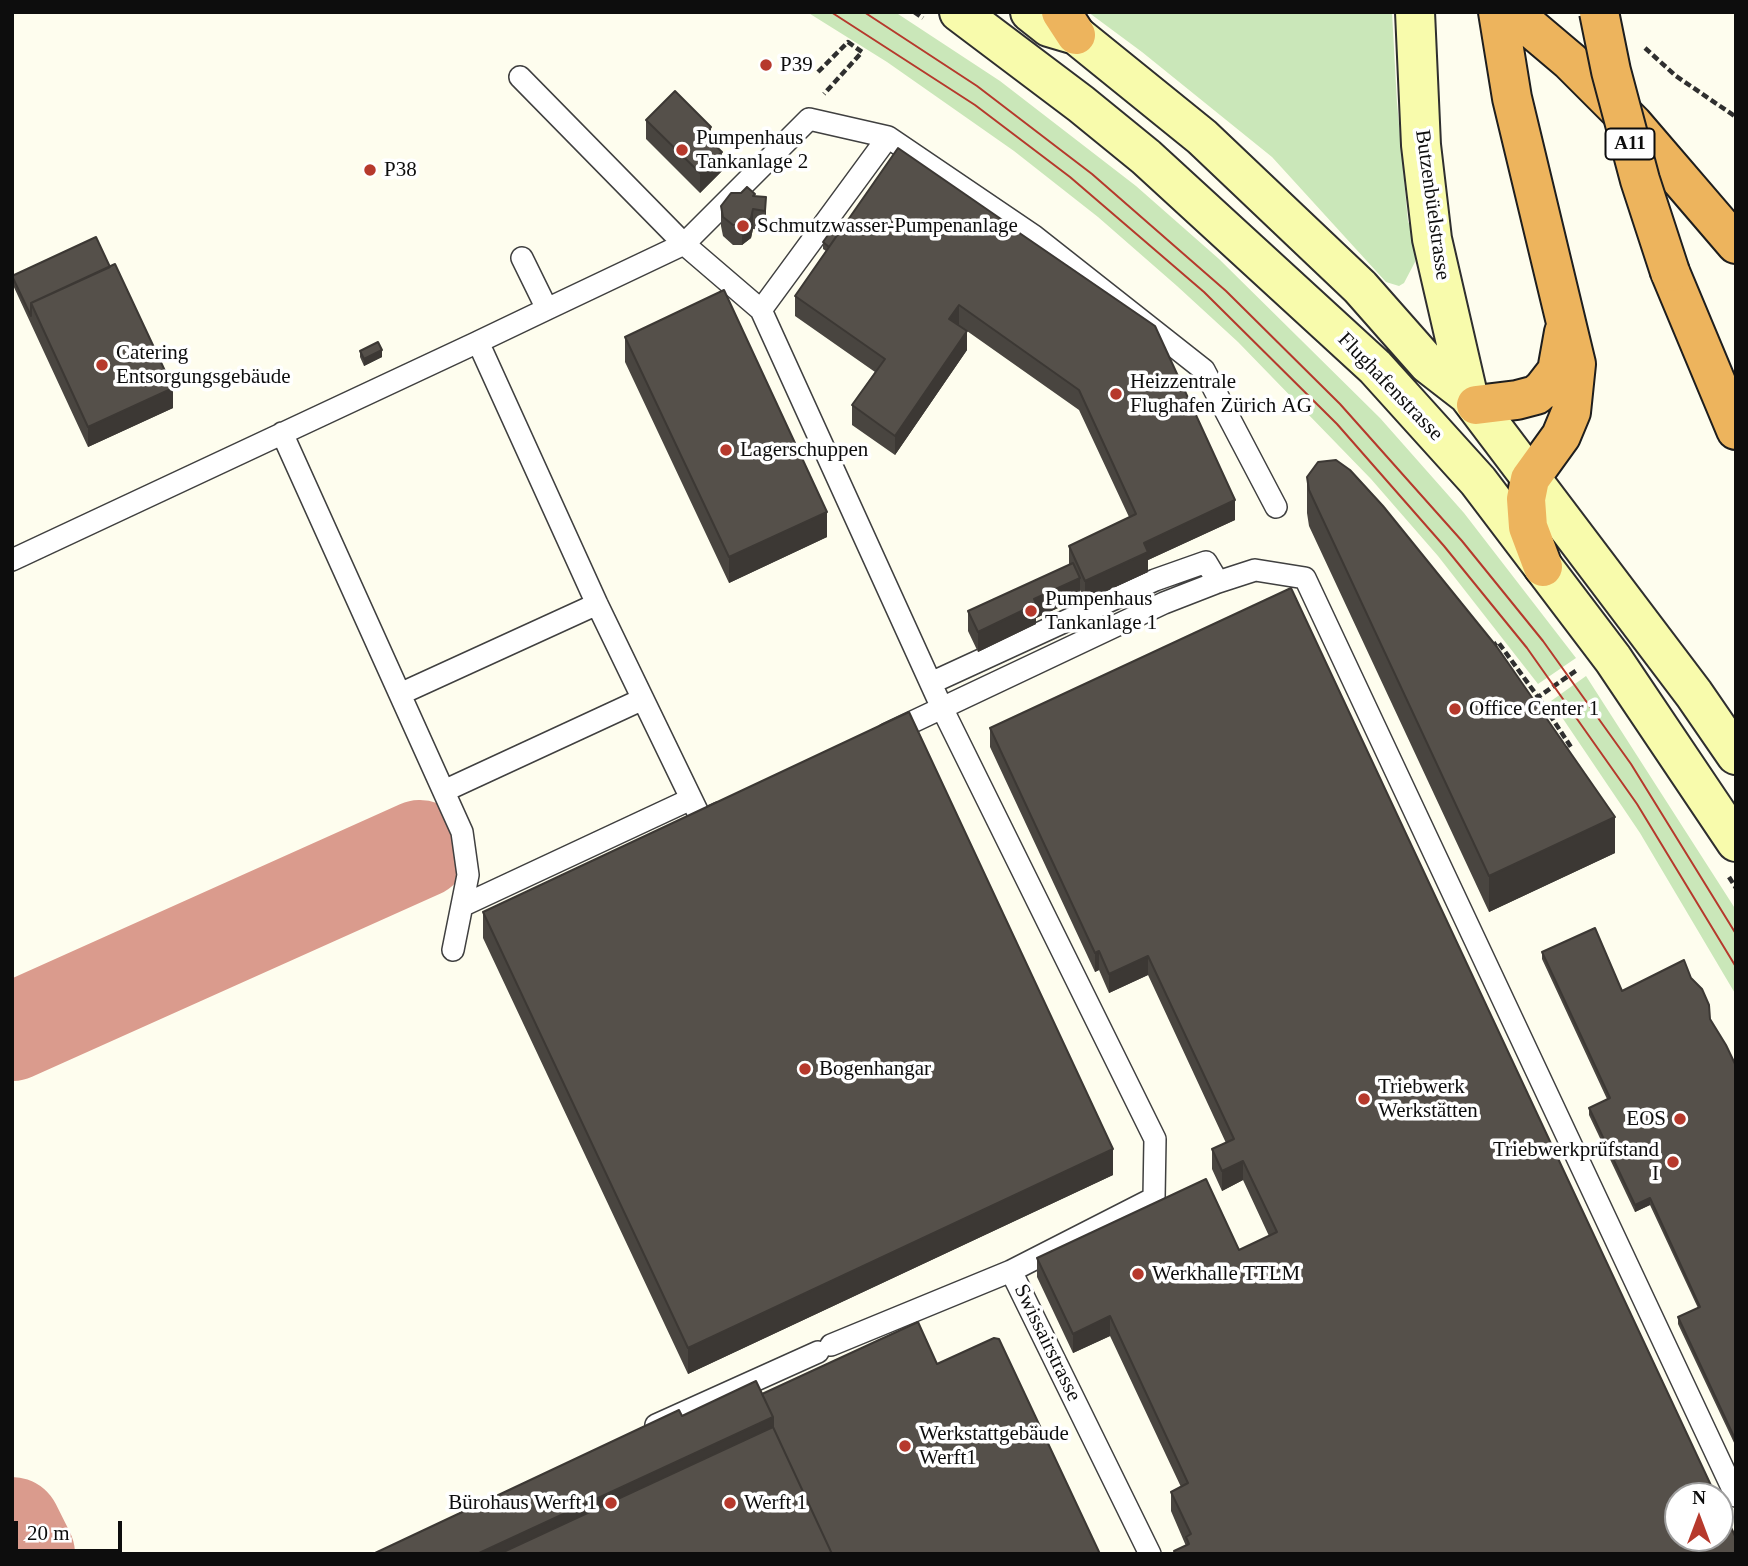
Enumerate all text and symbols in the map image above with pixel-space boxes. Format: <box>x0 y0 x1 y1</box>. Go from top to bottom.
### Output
place label: P39 <box>780 52 813 78</box>
marker: P39 <box>758 57 774 73</box>
place label: Pumpenhaus Tankanlage 2 <box>696 125 808 175</box>
street label: Butzenbüelstrasse <box>1409 128 1455 282</box>
road number: A11 <box>1606 128 1654 160</box>
marker: Pumpenhaus Tankanlage 2 <box>674 142 690 158</box>
place label: P38 <box>384 157 417 183</box>
marker: P38 <box>362 162 378 178</box>
place label: Schmutzwasser-Pumpenanlage <box>757 213 1018 239</box>
marker: Schmutzwasser-Pumpenanlage <box>735 218 751 234</box>
street label: Flughafenstrasse <box>1332 327 1448 447</box>
place label: Catering Entsorgungsgebäude <box>116 340 291 390</box>
marker: Catering Entsorgungsgebäude <box>94 357 110 373</box>
place label: Heizzentrale Flughafen Zürich AG <box>1130 369 1312 419</box>
marker: Heizzentrale Flughafen Zürich AG <box>1108 386 1124 402</box>
place label: Lagerschuppen <box>740 437 868 463</box>
marker: Lagerschuppen <box>718 442 734 458</box>
place label: Pumpenhaus Tankanlage 1 <box>1045 586 1157 636</box>
marker: Pumpenhaus Tankanlage 1 <box>1023 603 1039 619</box>
place label: Office Center 1 <box>1469 696 1599 722</box>
marker: Office Center 1 <box>1447 701 1463 717</box>
place label: Bogenhangar <box>819 1056 931 1082</box>
marker: Bogenhangar <box>797 1061 813 1077</box>
place label: Triebwerk Werkstätten <box>1378 1074 1478 1124</box>
marker: Triebwerk Werkstätten <box>1356 1091 1372 1107</box>
place label: EOS <box>1626 1106 1666 1132</box>
marker: EOS <box>1672 1111 1688 1127</box>
place label: Triebwerkprüfstand I <box>1493 1137 1659 1187</box>
marker: Triebwerkprüfstand I <box>1665 1154 1681 1170</box>
place label: Werkhalle TTLM <box>1152 1261 1300 1287</box>
marker: Werkhalle TTLM <box>1130 1266 1146 1282</box>
street label: Swissairstrasse <box>1008 1280 1086 1406</box>
place label: Werkstattgebäude Werft1 <box>919 1421 1069 1471</box>
marker: Werkstattgebäude Werft1 <box>897 1438 913 1454</box>
north arrow <box>1664 1482 1734 1552</box>
text: N <box>1692 1487 1706 1508</box>
place label: Bürohaus Werft 1 <box>448 1490 597 1516</box>
place label: Werft 1 <box>744 1490 807 1516</box>
marker: Bürohaus Werft 1 <box>603 1495 619 1511</box>
marker: Werft 1 <box>722 1495 738 1511</box>
scale bar <box>18 1506 126 1550</box>
text: 20 m <box>27 1521 70 1545</box>

